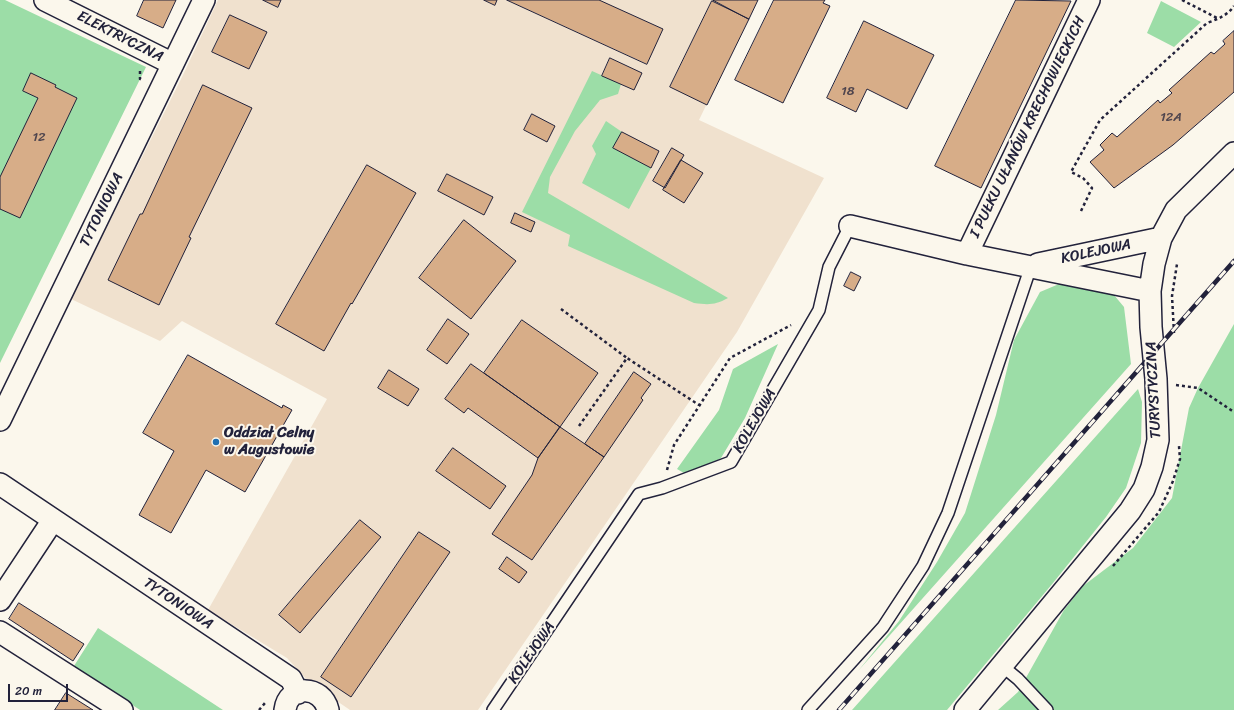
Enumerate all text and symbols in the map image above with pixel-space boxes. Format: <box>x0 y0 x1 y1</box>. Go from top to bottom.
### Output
street label: ELEKTRYCZNA <box>74 7 166 67</box>
street label: I PUŁKU UŁANÓW KRECHOWIECKICH <box>966 13 1090 241</box>
house number: 18 <box>841 84 855 100</box>
house number: 12A <box>1160 110 1182 126</box>
house number: 12 <box>32 130 46 146</box>
street label: TYTONIOWA <box>76 170 128 250</box>
street label: KOLEJOWA <box>1059 236 1133 268</box>
street label: TURYSTYCZNA <box>1142 341 1166 439</box>
street label: KOLEJOWA <box>729 386 781 456</box>
place label: Oddział Celny w Augustowie <box>224 424 314 459</box>
marker: Oddział Celny w Augustowie <box>211 437 221 447</box>
street label: TYTONIOWA <box>140 574 216 634</box>
street label: KOLEJOWA <box>505 619 559 687</box>
scale bar <box>10 676 70 702</box>
text: 20 m <box>15 680 42 702</box>

